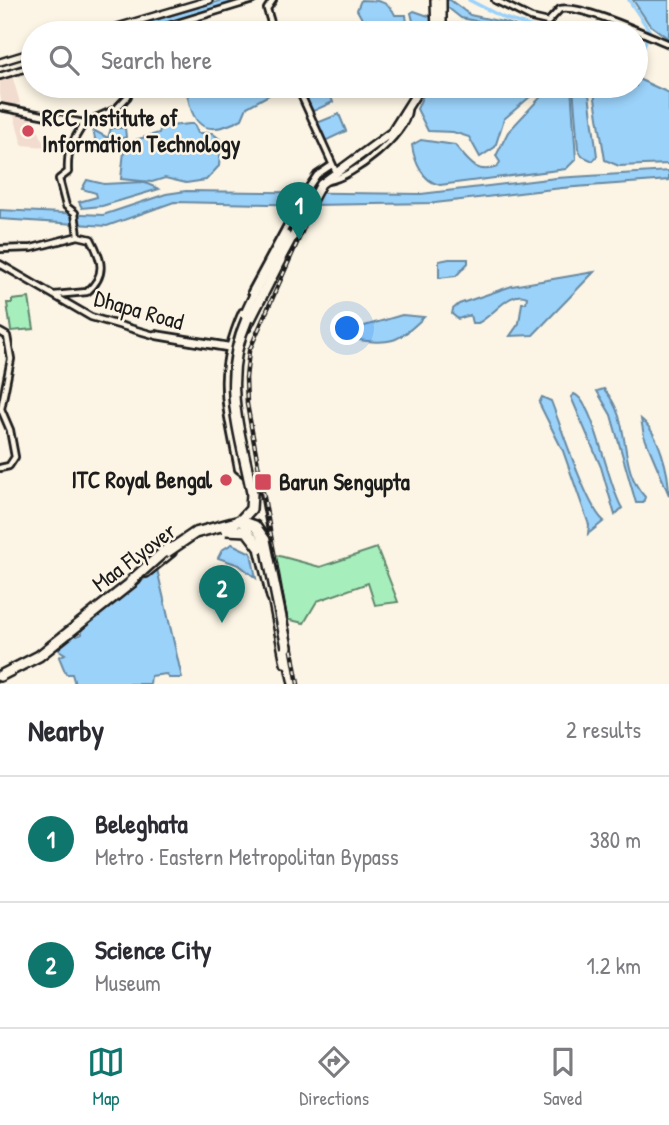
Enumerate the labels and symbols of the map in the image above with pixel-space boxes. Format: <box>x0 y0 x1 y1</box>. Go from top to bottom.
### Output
place label: RCC Institute of Information Technology <box>42 102 241 160</box>
marker: RCC Institute of Information Technology <box>20 123 36 139</box>
pin: 1 <box>276 182 322 240</box>
street label: Dhapa Road <box>91 282 187 337</box>
your location <box>330 311 364 345</box>
place label: ITC Royal Bengal <box>71 464 213 496</box>
place label: Barun Sengupta <box>279 466 410 498</box>
marker: ITC Royal Bengal <box>218 472 234 488</box>
marker: Barun Sengupta <box>253 472 273 492</box>
street label: Maa Flyover <box>85 515 182 598</box>
pin: 2 <box>199 565 245 623</box>

